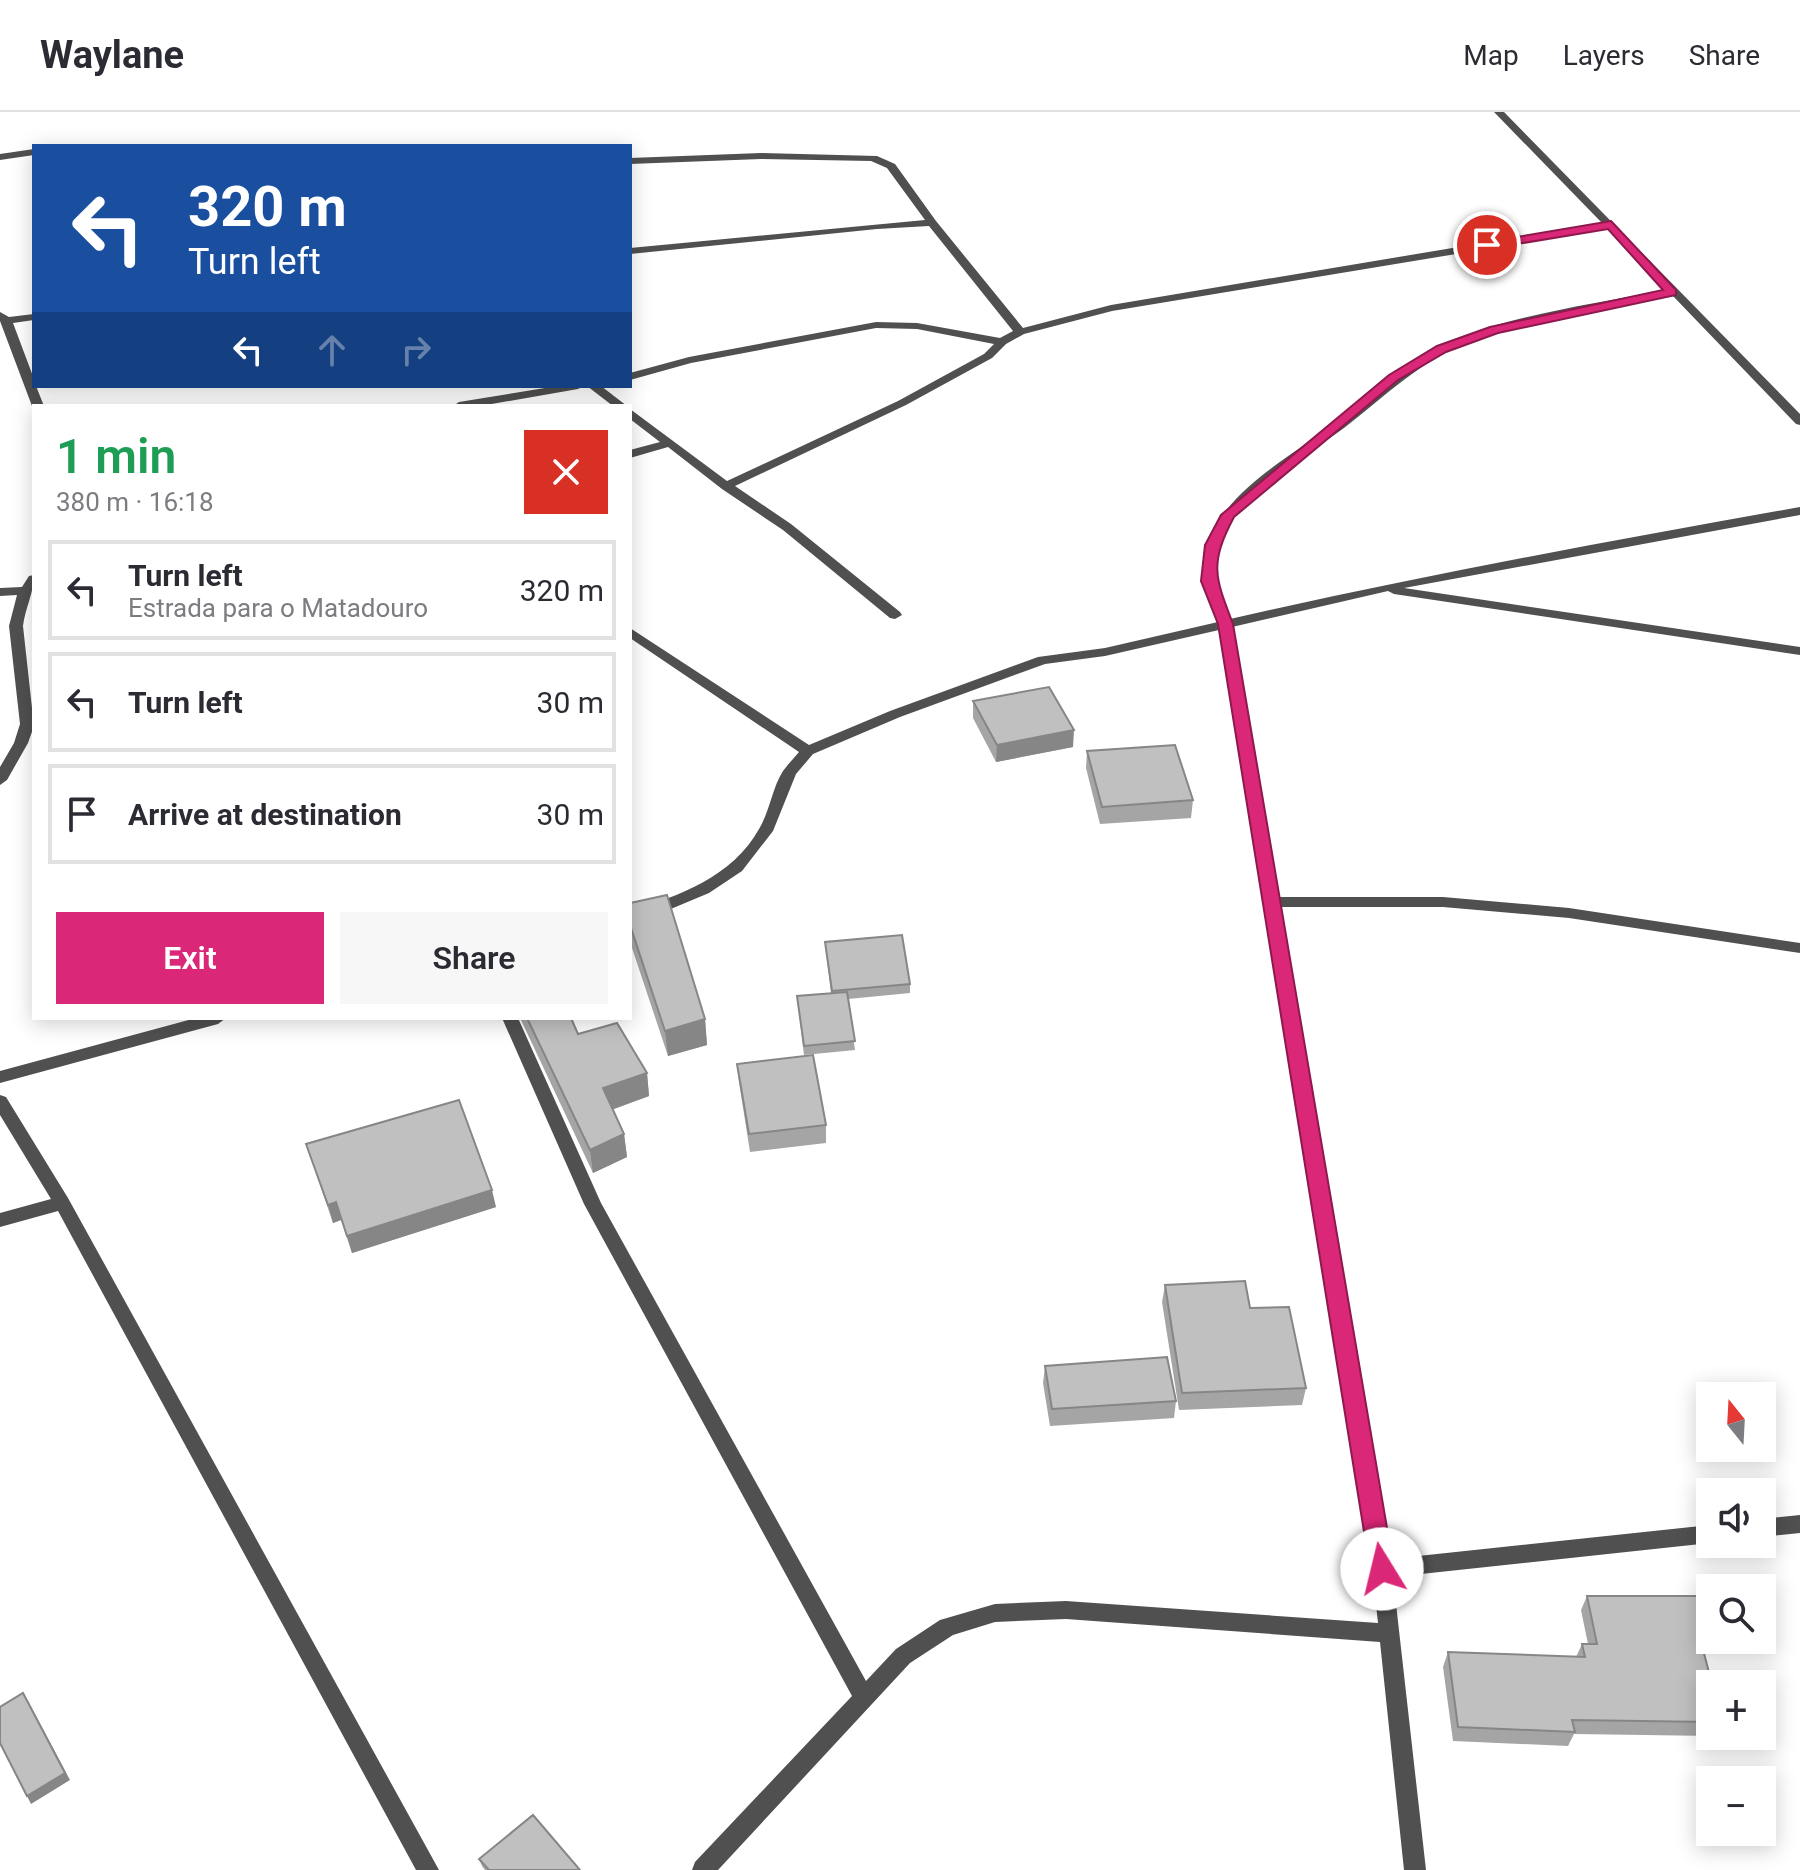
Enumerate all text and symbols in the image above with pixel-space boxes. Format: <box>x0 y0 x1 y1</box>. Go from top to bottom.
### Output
text: Waylane <box>40 33 184 77</box>
text: Map <box>1463 39 1519 72</box>
text: Layers <box>1563 39 1645 72</box>
text: Share <box>1689 39 1760 72</box>
text: 320 m <box>188 174 347 240</box>
icon: left <box>56 176 160 280</box>
pin <box>1453 211 1521 279</box>
icon: arrive <box>1465 223 1509 267</box>
text: Turn left <box>188 241 321 283</box>
icon: left <box>226 328 270 372</box>
icon: ahead <box>310 328 354 372</box>
icon: right <box>394 328 438 372</box>
text: 1 min <box>56 428 176 485</box>
button: close <box>524 430 608 514</box>
text: 380 m · 16:18 <box>56 487 214 517</box>
text: Turn left <box>128 558 243 593</box>
icon: left <box>60 568 104 612</box>
text: 320 m <box>520 573 604 608</box>
text: Estrada para o Matadouro <box>128 593 428 623</box>
icon: left <box>60 680 104 724</box>
text: Turn left <box>128 685 243 720</box>
text: 30 m <box>537 685 604 720</box>
icon: arrive <box>60 792 104 836</box>
text: Arrive at destination <box>128 797 402 832</box>
text: 30 m <box>537 797 604 832</box>
button: Exit <box>56 912 324 1004</box>
button: Share <box>340 912 608 1004</box>
north arrow <box>1696 1382 1776 1462</box>
map controls <box>1696 1382 1776 1846</box>
button: sound <box>1696 1478 1776 1558</box>
position arrow <box>1340 1527 1424 1611</box>
button: search <box>1696 1574 1776 1654</box>
button: + <box>1696 1670 1776 1750</box>
button: − <box>1696 1766 1776 1846</box>

